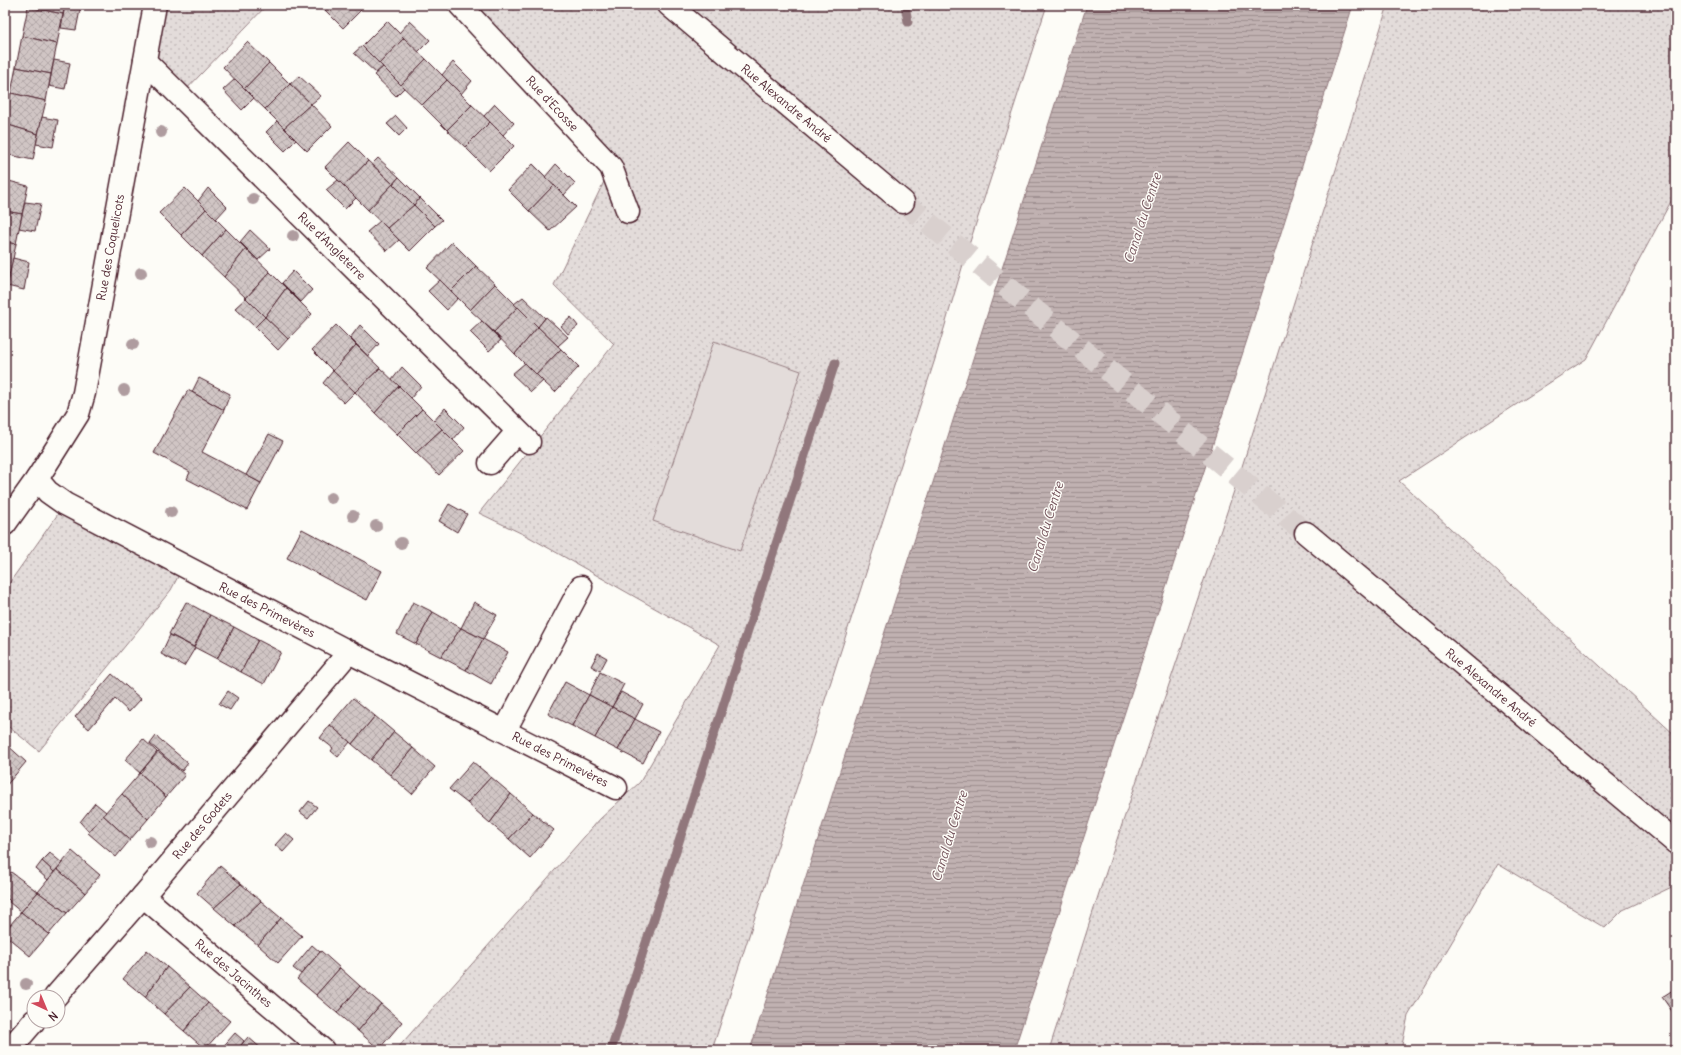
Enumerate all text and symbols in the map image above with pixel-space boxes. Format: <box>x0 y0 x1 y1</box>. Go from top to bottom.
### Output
street label: Rue Alexandre André <box>738 61 835 146</box>
street label: Rue d'Ecosse <box>523 73 582 134</box>
water label: Canal du Centre <box>1120 170 1165 266</box>
street label: Rue des Coquelicots <box>93 193 127 302</box>
street label: Rue d'Angleterre <box>295 209 369 283</box>
water label: Canal du Centre <box>1024 479 1068 575</box>
street label: Rue des Primevères <box>217 579 318 640</box>
street label: Rue Alexandre André <box>1443 645 1540 730</box>
street label: Rue des Primevères <box>510 728 611 790</box>
street label: Rue des Godets <box>169 788 235 862</box>
water label: Canal du Centre <box>928 788 972 884</box>
street label: Rue des Jacinthes <box>192 936 276 1010</box>
north arrow <box>26 989 66 1029</box>
text: N <box>45 1009 61 1024</box>

